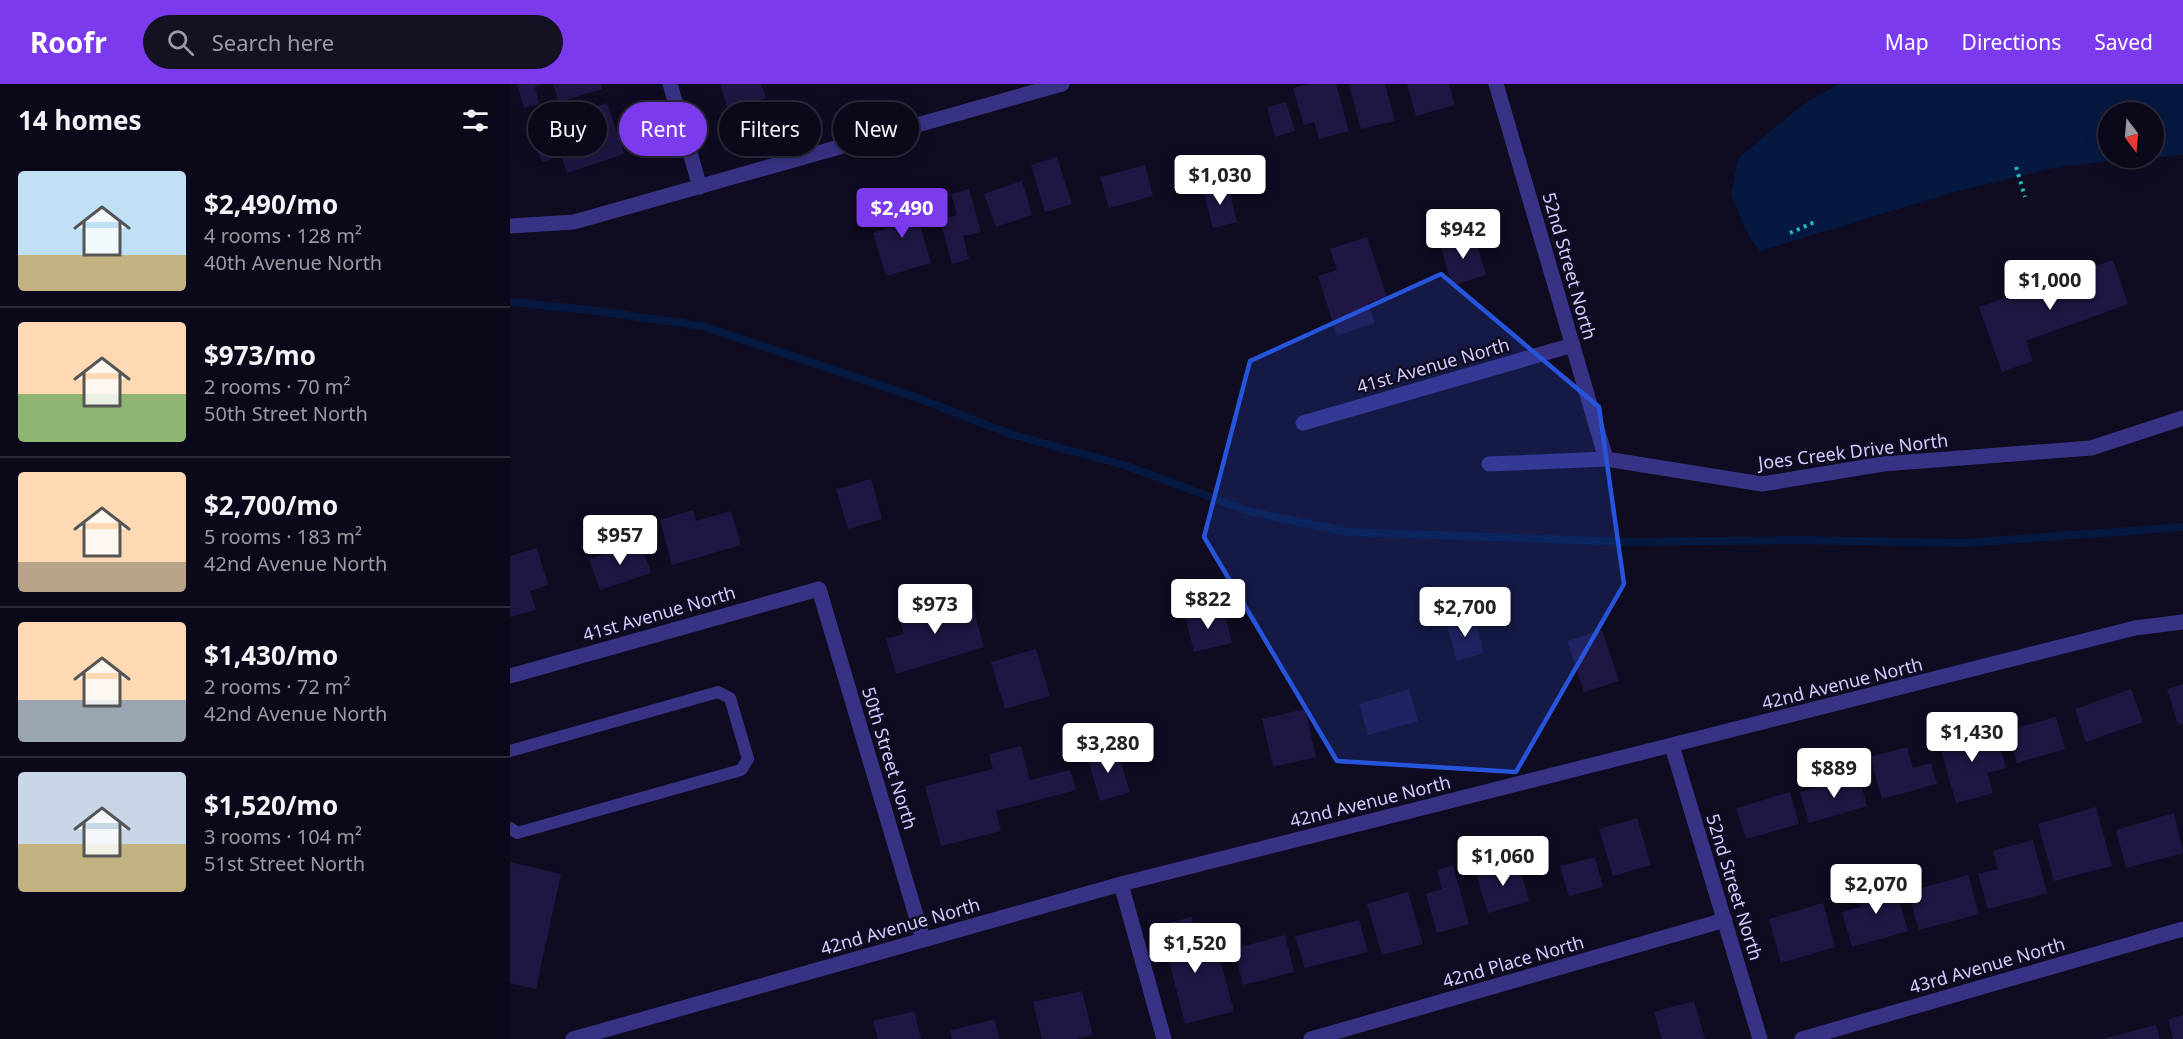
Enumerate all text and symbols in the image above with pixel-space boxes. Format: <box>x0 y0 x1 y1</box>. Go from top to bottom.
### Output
search box <box>143 15 563 69</box>
text: Roofr <box>30 23 107 61</box>
icon: search <box>164 26 197 59</box>
text: Search here <box>212 27 334 57</box>
text: Map <box>1885 28 1929 56</box>
text: Directions <box>1962 28 2061 56</box>
text: Saved <box>2094 28 2153 56</box>
text: 14 homes <box>18 102 142 138</box>
chip: Buy <box>528 102 607 156</box>
chip: Rent <box>619 102 707 156</box>
chip: Filters <box>719 102 821 156</box>
chip: New <box>833 102 919 156</box>
north arrow <box>2098 102 2164 168</box>
map controls <box>2098 102 2164 168</box>
icon: filters <box>459 104 492 137</box>
pin: $1,030 <box>1171 155 1269 206</box>
text: $1,030 <box>1189 161 1251 188</box>
text: $2,490/mo <box>204 186 338 222</box>
pin: $2,490 <box>853 188 951 239</box>
street label: 52nd Street North <box>1538 190 1602 342</box>
text: $2,490 <box>871 194 933 221</box>
icon: home <box>66 195 138 267</box>
pin: $942 <box>1427 209 1499 260</box>
text: $942 <box>1440 215 1486 242</box>
text: 4 rooms · 128 m² <box>204 222 362 249</box>
text: 40th Avenue North <box>204 249 382 276</box>
pin: $1,000 <box>2001 260 2099 311</box>
text: $1,000 <box>2019 266 2081 293</box>
street label: 41st Avenue North <box>1354 332 1512 398</box>
text: $973/mo <box>204 337 316 373</box>
icon: home <box>66 346 138 418</box>
text: 2 rooms · 70 m² <box>204 373 351 400</box>
text: 50th Street North <box>204 400 368 427</box>
street label: Joes Creek Drive North <box>1755 427 1949 475</box>
text: $2,700/mo <box>204 487 338 523</box>
icon: home <box>66 496 138 568</box>
pin: $957 <box>584 515 656 566</box>
text: $957 <box>597 521 643 548</box>
text: 5 rooms · 183 m² <box>204 523 362 550</box>
text: 42nd Avenue North <box>204 550 387 577</box>
pin: $822 <box>1172 579 1244 630</box>
street label: 41st Avenue North <box>580 580 738 646</box>
pin: $973 <box>899 584 971 635</box>
text: $822 <box>1185 585 1231 612</box>
pin: $2,700 <box>1416 587 1514 638</box>
text: $973 <box>912 590 958 617</box>
text: $2,700 <box>1434 593 1496 620</box>
text: $1,430/mo <box>204 637 338 673</box>
icon: home <box>66 646 138 718</box>
street label: 42nd Avenue North <box>1759 651 1925 715</box>
text: 2 rooms · 72 m² <box>204 673 351 700</box>
street label: 50th Street North <box>857 684 923 832</box>
text: 42nd Avenue North <box>204 700 387 727</box>
pin: $1,430 <box>1923 712 2021 763</box>
text: $1,430 <box>1941 718 2003 745</box>
pin: $3,280 <box>1059 723 1157 774</box>
text: $3,280 <box>1077 729 1139 756</box>
pin: $889 <box>1798 748 1870 799</box>
text: $889 <box>1811 754 1857 781</box>
street label: 42nd Avenue North <box>1287 769 1453 833</box>
text: $1,520/mo <box>204 787 338 823</box>
icon: home <box>66 796 138 868</box>
street label: 52nd Street North <box>1701 811 1769 963</box>
text: 3 rooms · 104 m² <box>204 823 362 850</box>
pin: $1,060 <box>1454 836 1552 887</box>
text: $1,060 <box>1472 842 1534 869</box>
text: 51st Street North <box>204 850 365 877</box>
pin: $2,070 <box>1827 864 1925 915</box>
text: $2,070 <box>1845 870 1907 897</box>
street label: 42nd Avenue North <box>817 892 983 960</box>
pin: $1,520 <box>1146 923 1244 974</box>
text: $1,520 <box>1164 929 1226 956</box>
street label: 42nd Place North <box>1439 929 1587 993</box>
street label: 43rd Avenue North <box>1906 931 2068 999</box>

